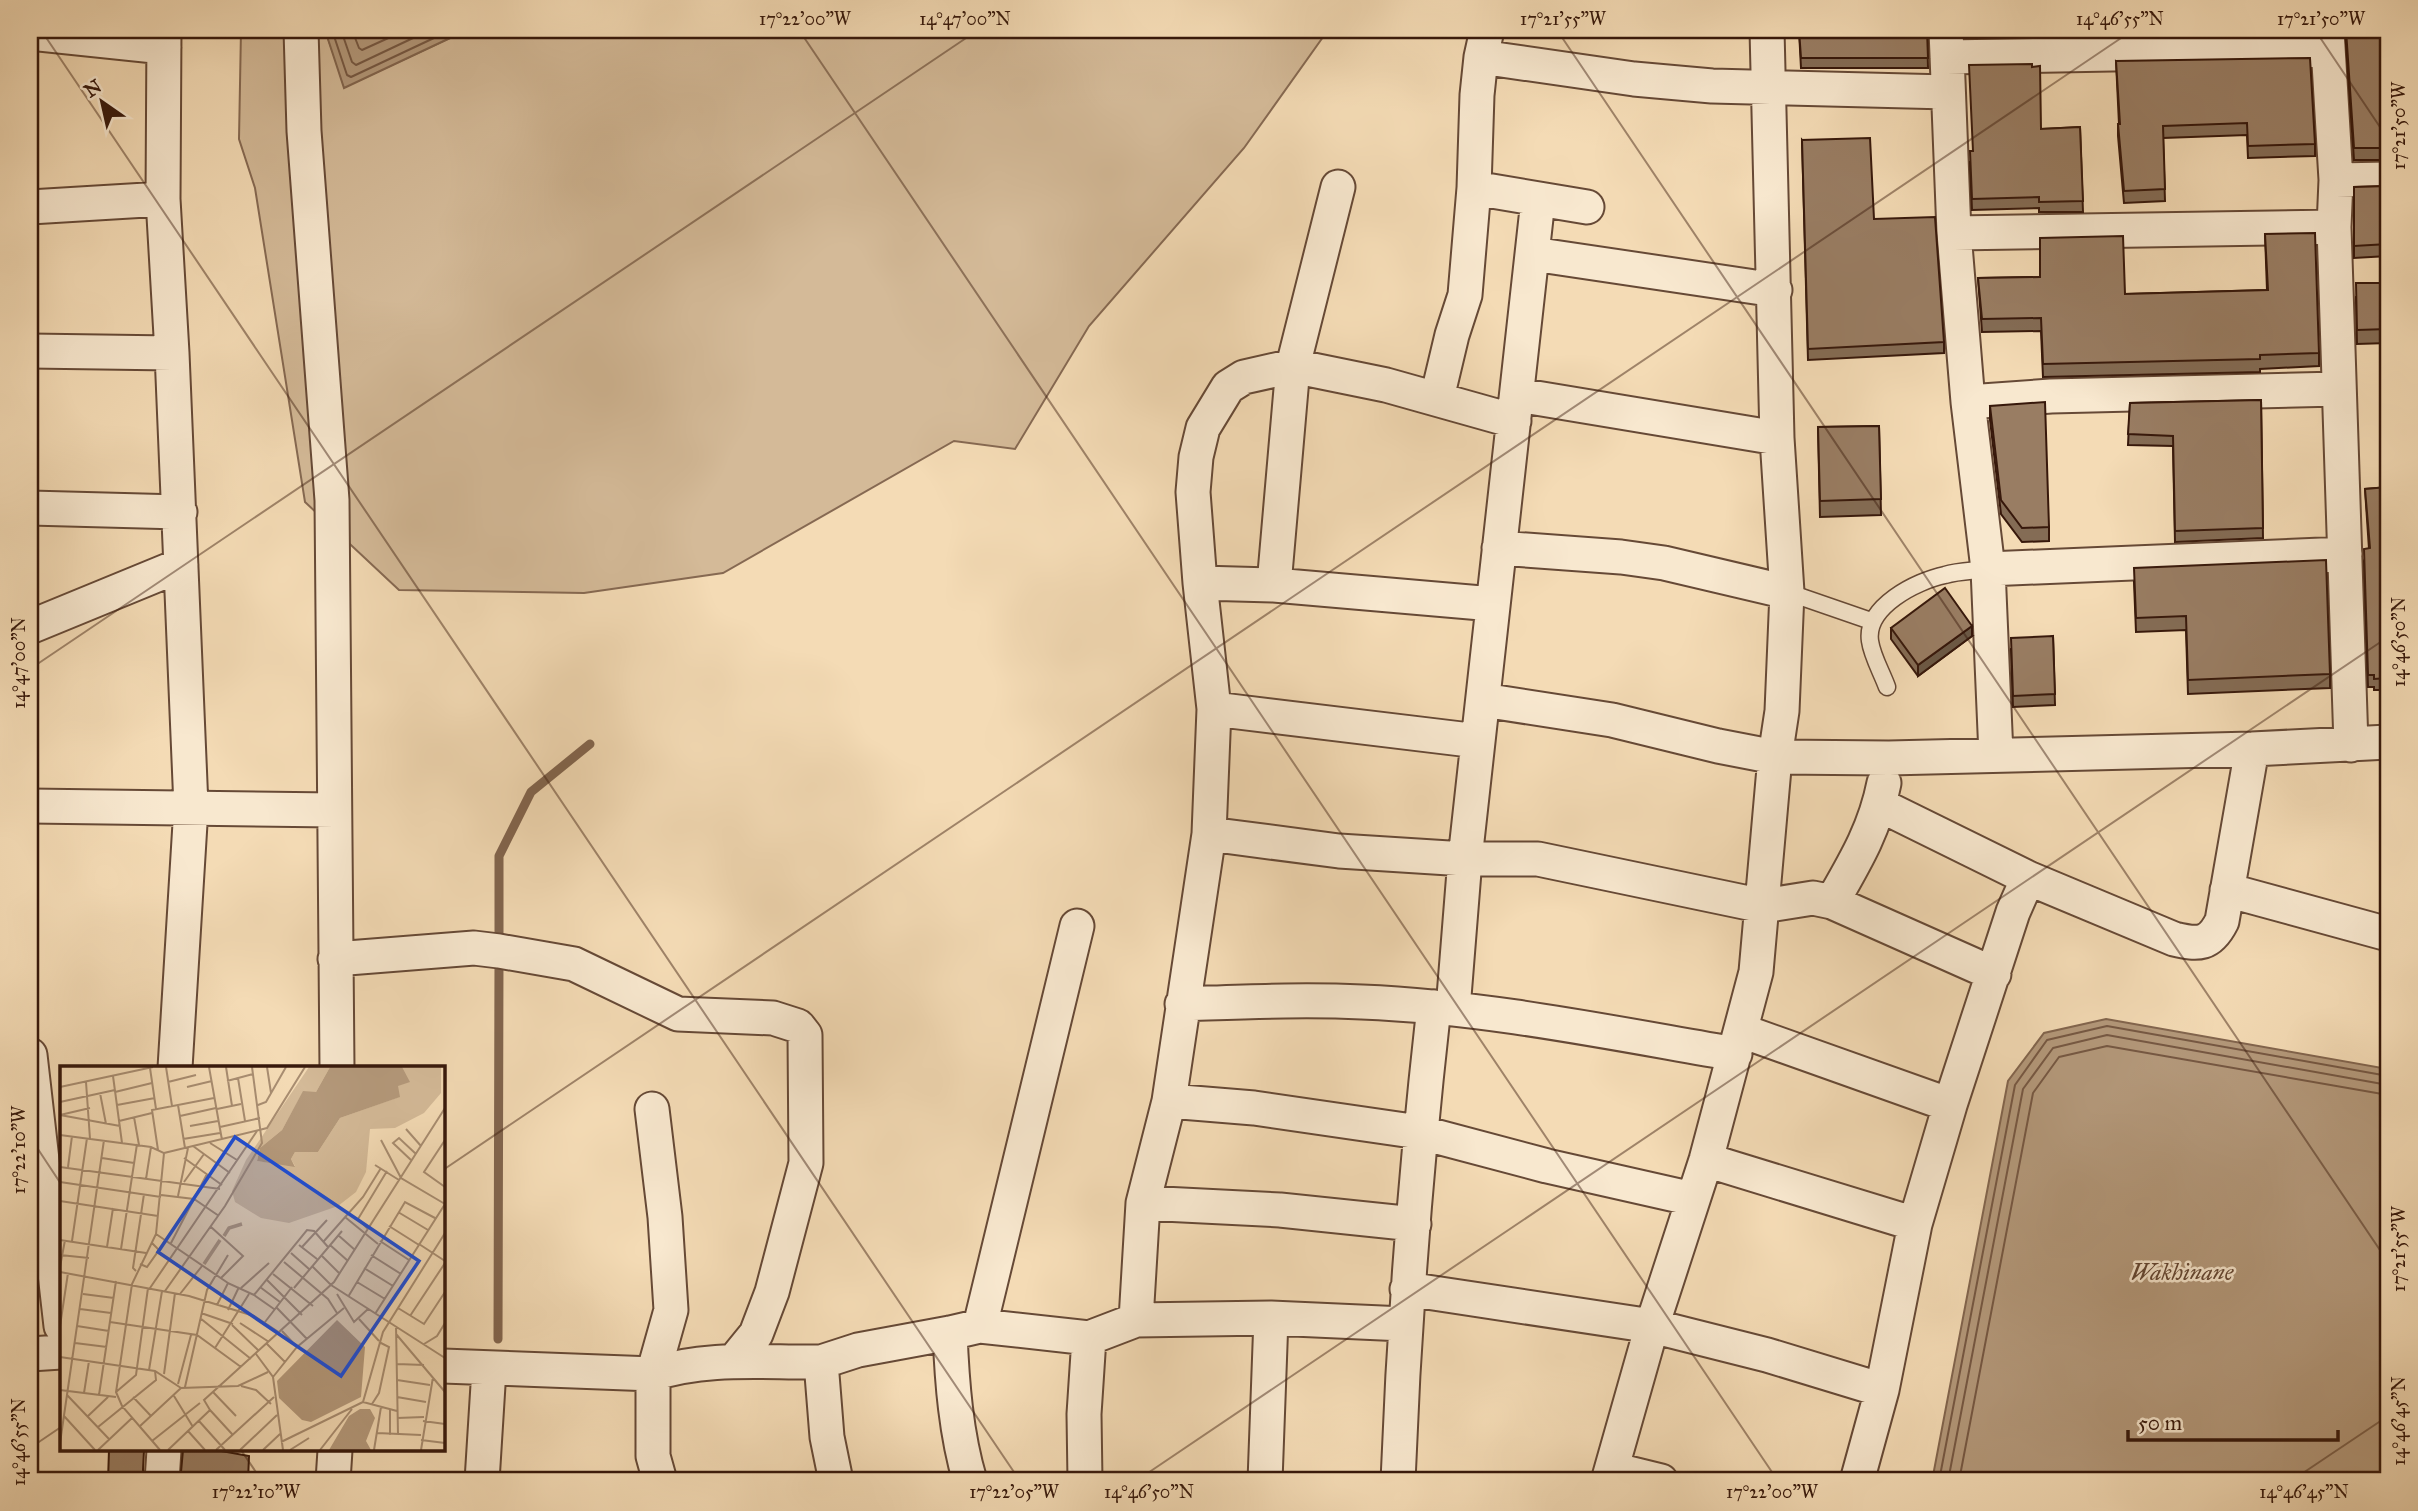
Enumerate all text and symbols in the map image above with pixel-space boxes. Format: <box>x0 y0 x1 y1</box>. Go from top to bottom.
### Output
text: 17°22'00"W <box>759 8 852 30</box>
text: 14°47'00"N <box>919 8 1011 30</box>
text: 17°21'55"W <box>1520 8 1607 30</box>
text: 14°46'55"N <box>2076 8 2164 30</box>
text: 17°21'50"W <box>2277 8 2366 30</box>
north arrow <box>66 66 136 136</box>
text: N <box>80 74 106 102</box>
text: 17°21'50"W <box>2388 81 2410 170</box>
text: 14°46'50"N <box>2388 597 2410 687</box>
text: 14°47'00"N <box>8 617 30 709</box>
inset map <box>60 1066 444 1452</box>
text: 17°22'10"W <box>8 1105 30 1194</box>
text: 17°21'55"W <box>2388 1205 2410 1292</box>
water label: Wakhinane <box>2131 1258 2234 1286</box>
text: 14°46'45"N <box>2388 1376 2410 1466</box>
text: 14°46'55"N <box>8 1398 30 1486</box>
scale bar <box>2128 1399 2338 1443</box>
text: 50 m <box>2138 1410 2183 1436</box>
text: 17°22'10"W <box>212 1481 301 1503</box>
text: 17°22'05"W <box>969 1481 1060 1503</box>
text: 14°46'50"N <box>1104 1481 1194 1503</box>
text: 17°22'00"W <box>1726 1481 1819 1503</box>
text: 14°46'45"N <box>2259 1481 2349 1503</box>

